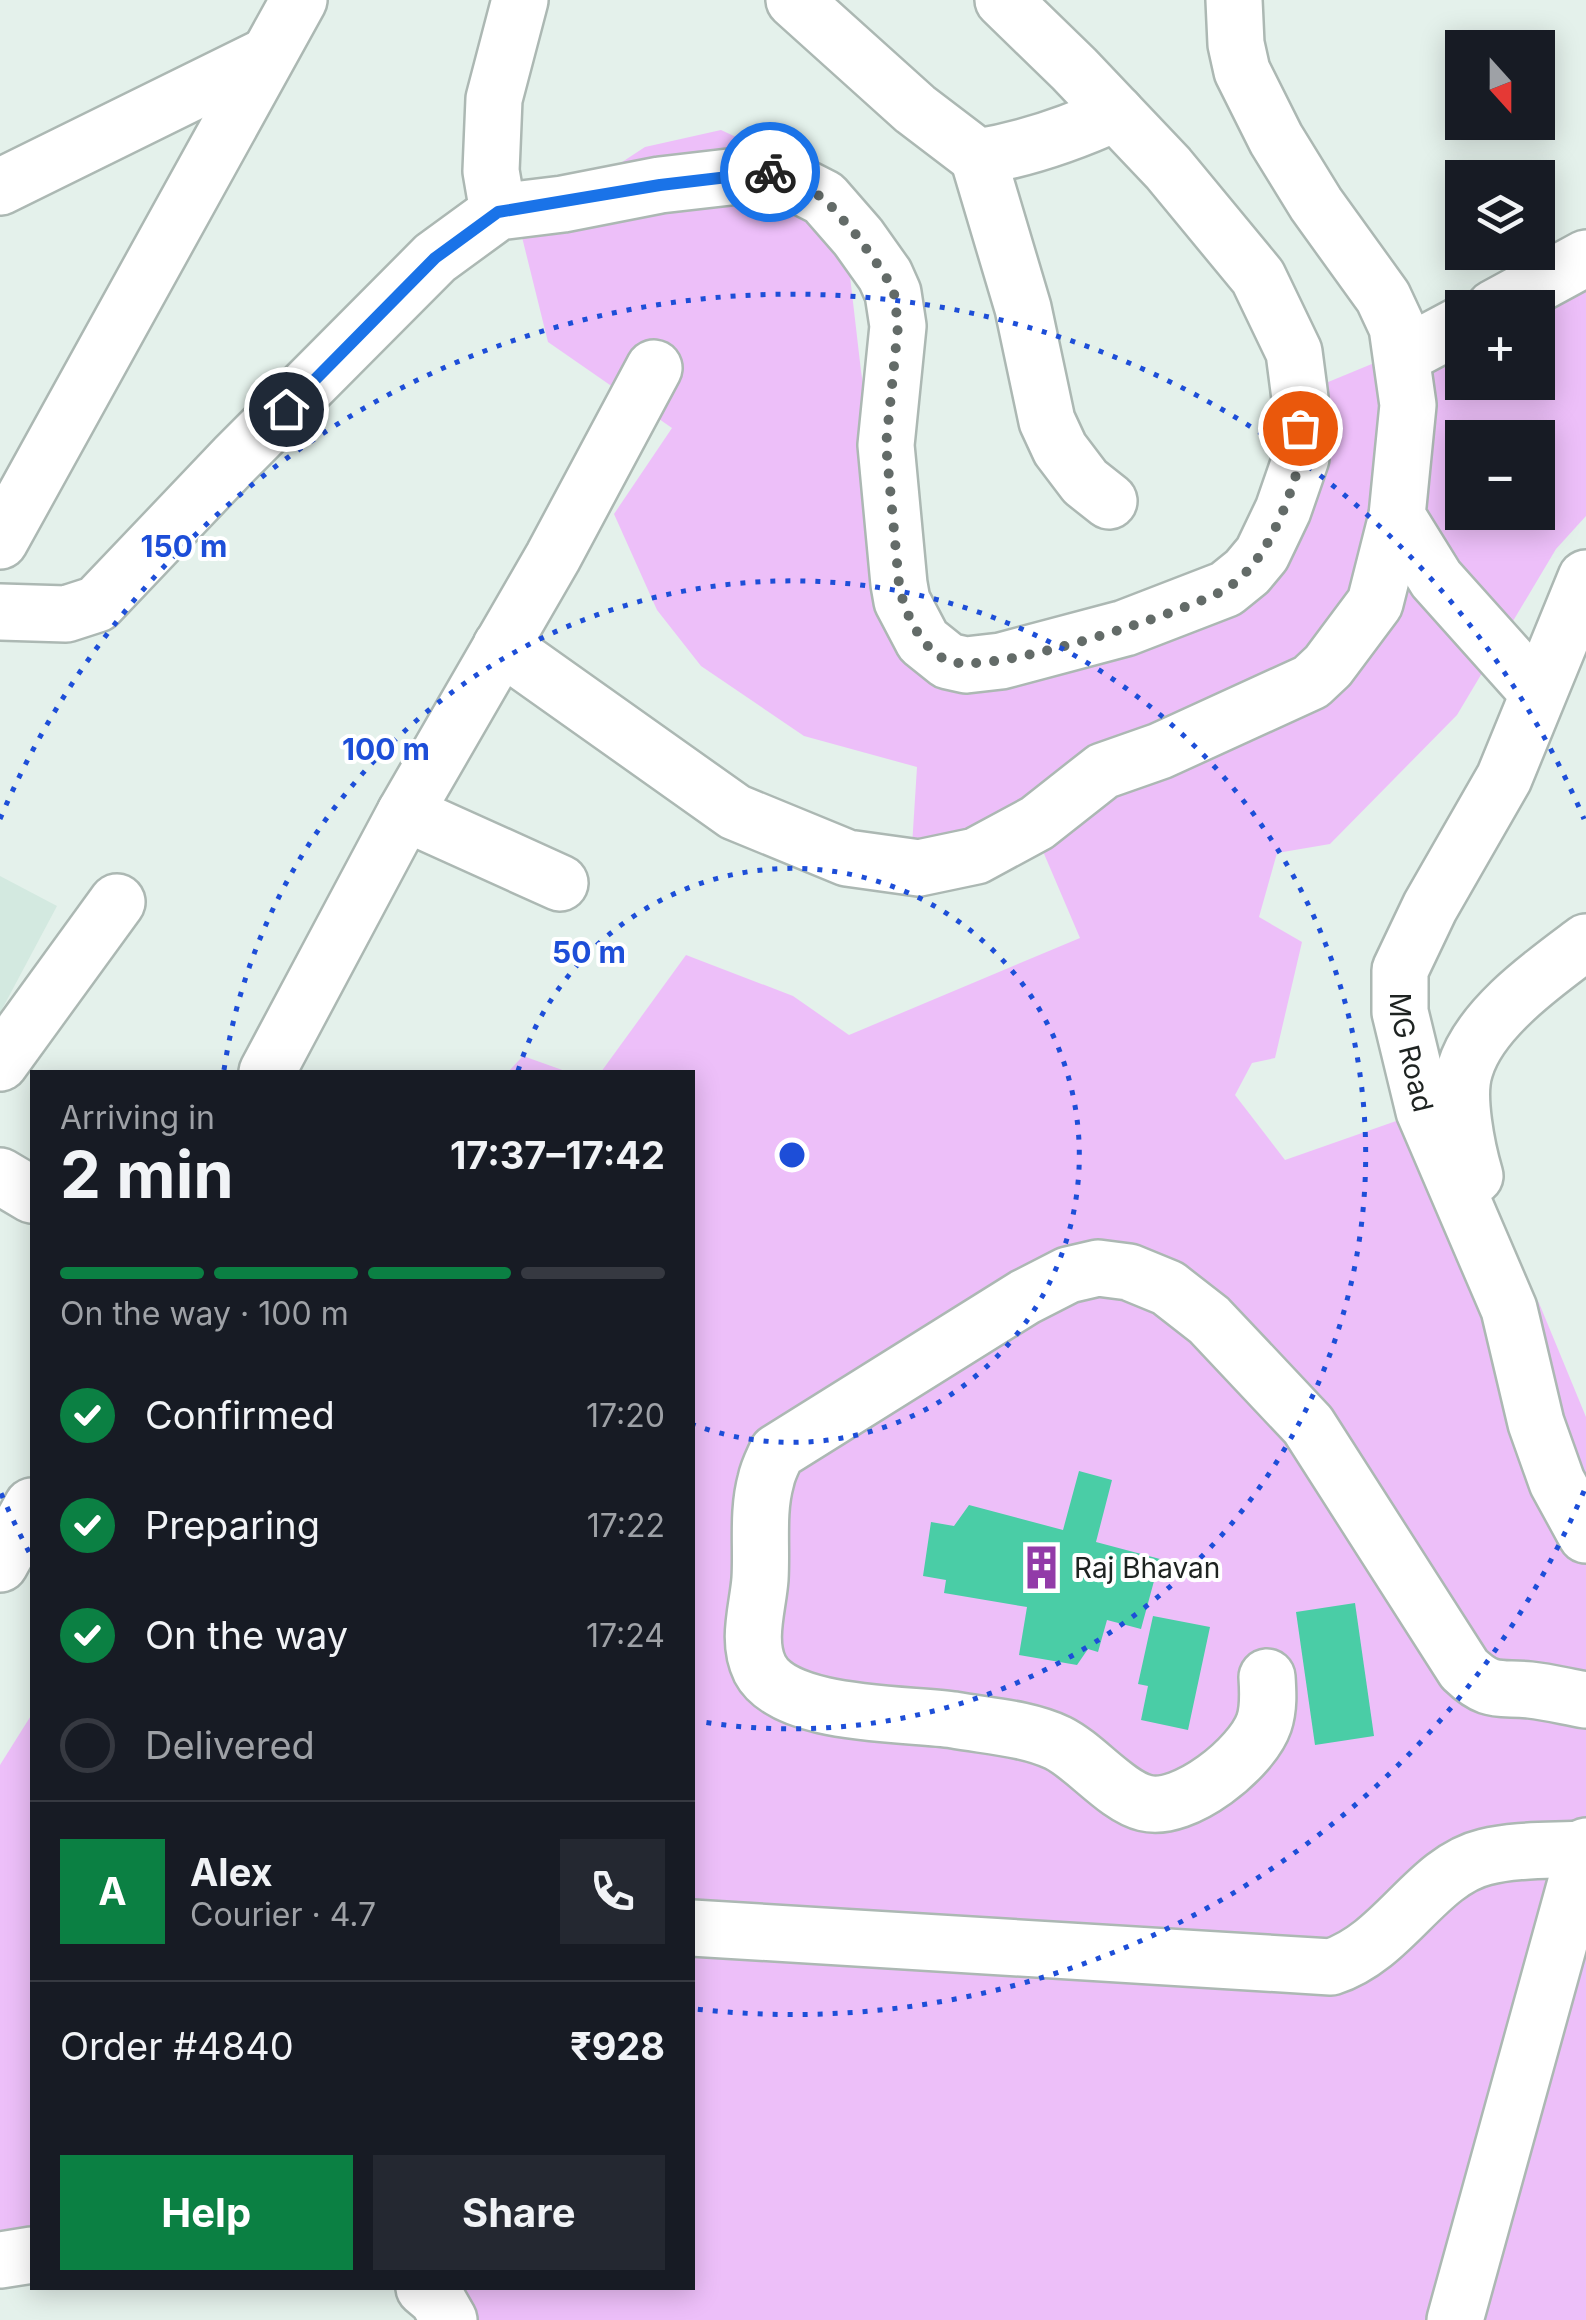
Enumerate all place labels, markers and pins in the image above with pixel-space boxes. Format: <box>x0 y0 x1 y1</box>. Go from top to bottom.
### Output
pin <box>244 367 329 452</box>
pin <box>1258 386 1343 471</box>
centre of rings <box>774 1137 810 1173</box>
building icon: Raj Bhavan <box>1017 1544 1065 1592</box>
place label: Raj Bhavan <box>1074 1551 1220 1585</box>

